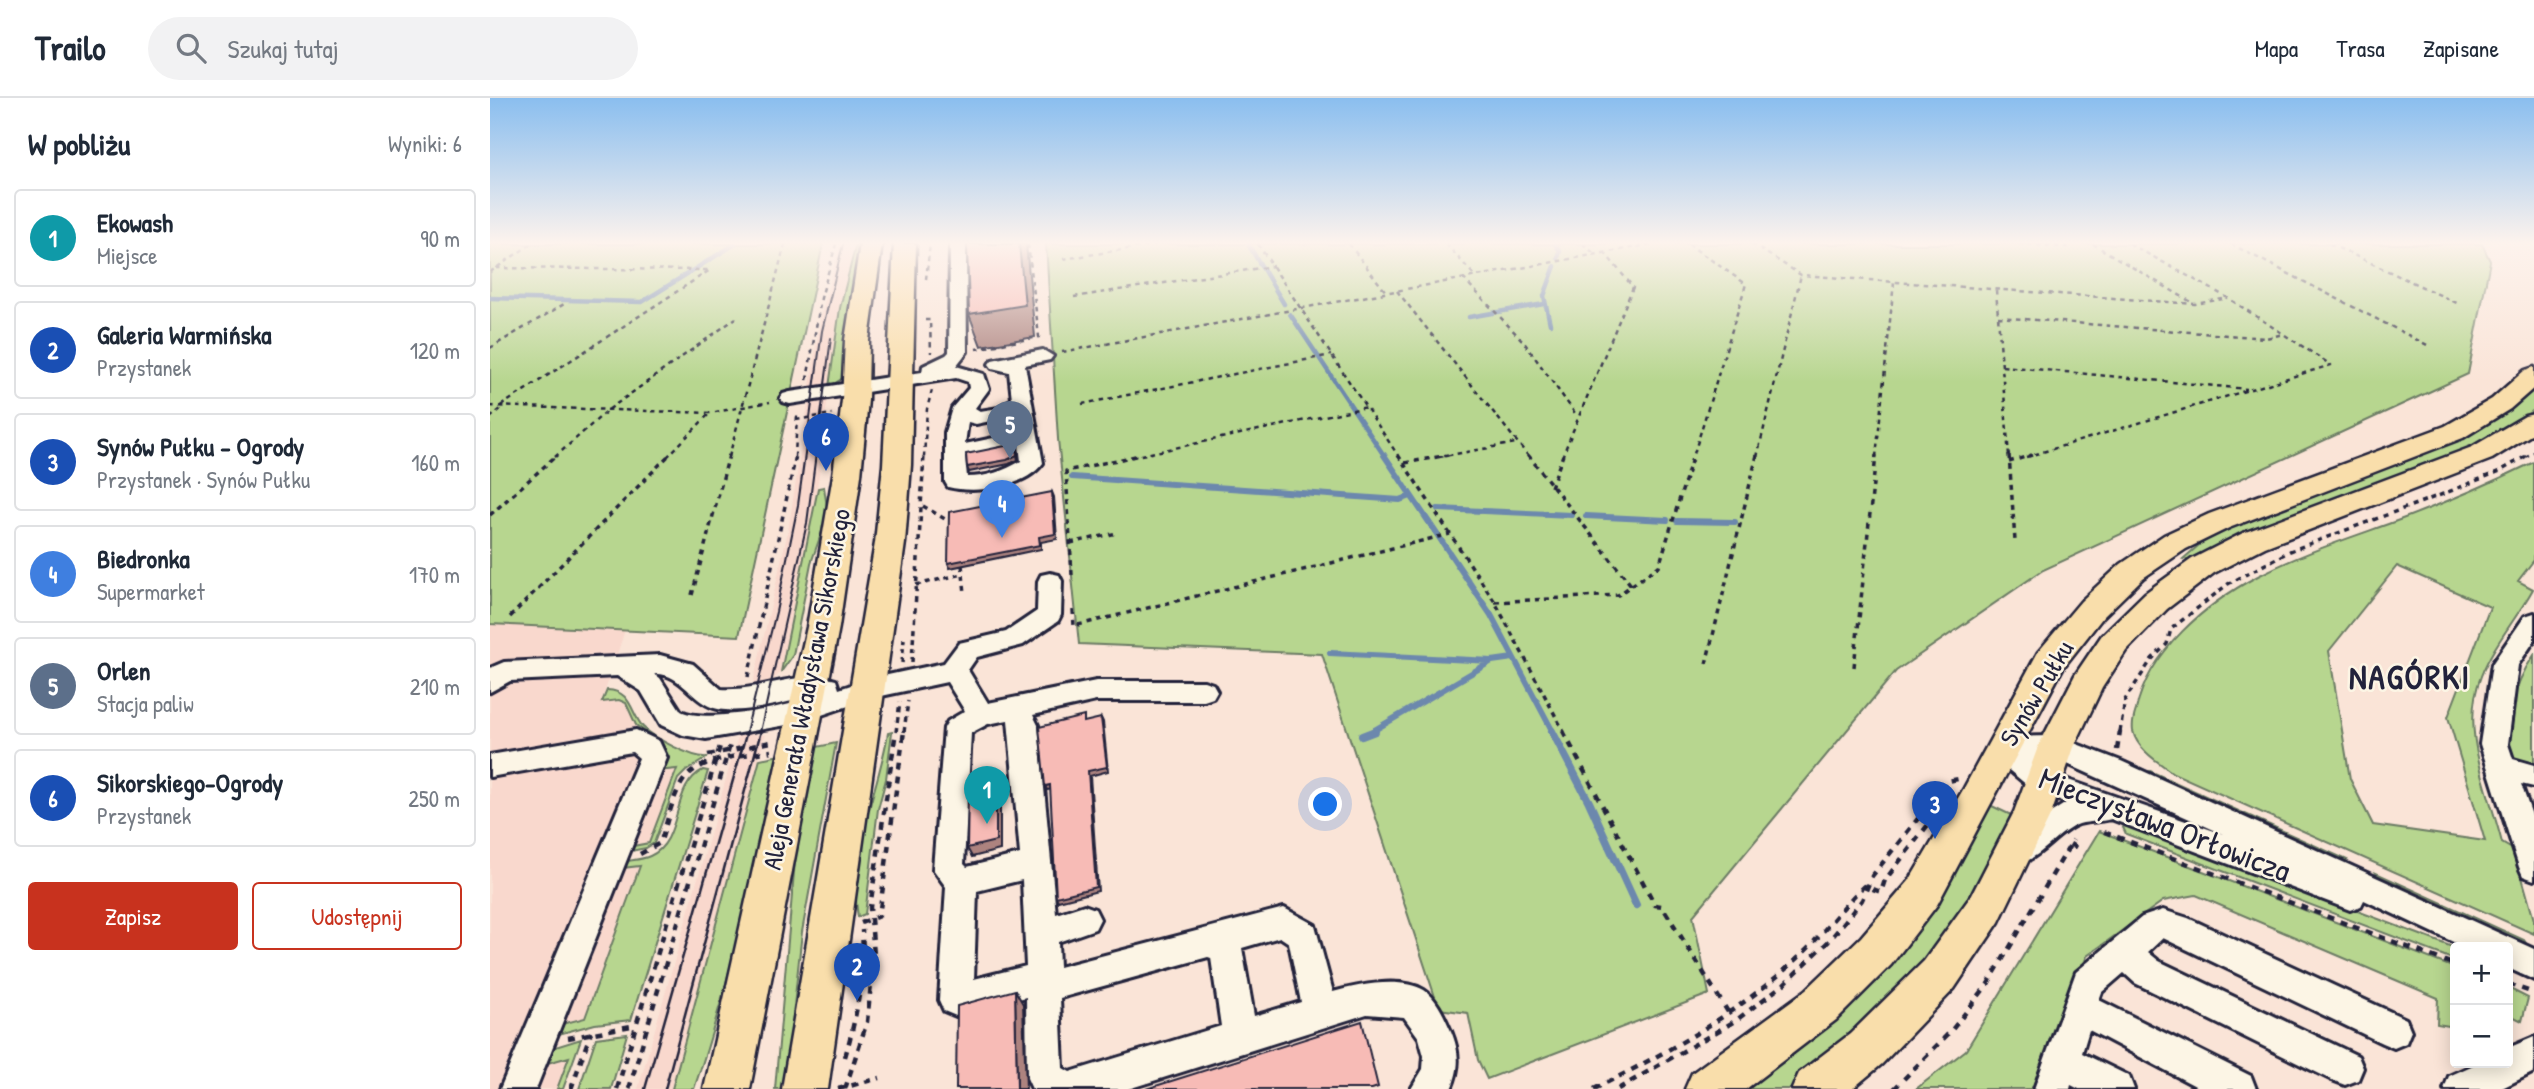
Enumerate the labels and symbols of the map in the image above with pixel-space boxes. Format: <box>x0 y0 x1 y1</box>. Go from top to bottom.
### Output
pin: 5 <box>987 401 1033 459</box>
pin: 6 <box>803 413 849 471</box>
pin: 4 <box>979 480 1025 538</box>
street label: Aleja Generała Władysława Sikorskiego <box>754 506 858 872</box>
street label: Synów Pułku <box>1991 634 2081 752</box>
district label: NAGÓRKI <box>2349 655 2471 699</box>
street label: Mieczysława Orłowicza <box>2033 756 2297 892</box>
pin: 1 <box>964 766 1010 824</box>
pin: 3 <box>1912 781 1958 839</box>
your location <box>1308 787 1342 821</box>
pin: 2 <box>834 943 880 1001</box>

